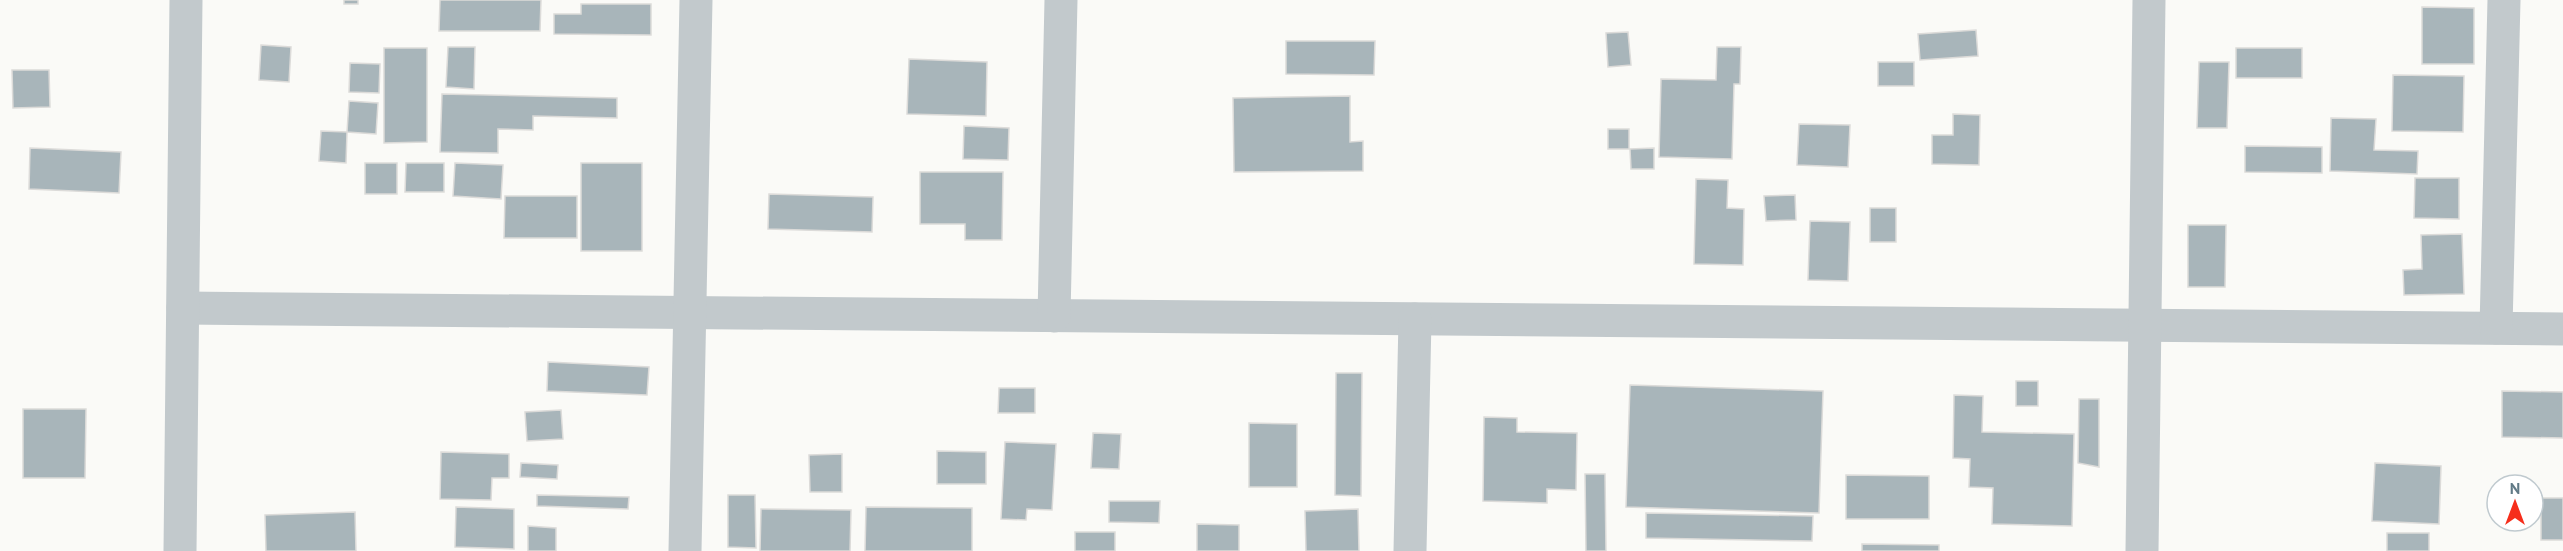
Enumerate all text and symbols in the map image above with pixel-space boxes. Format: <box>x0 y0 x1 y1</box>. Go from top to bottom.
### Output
north arrow <box>2485 473 2545 533</box>
text: N <box>2510 478 2520 498</box>

